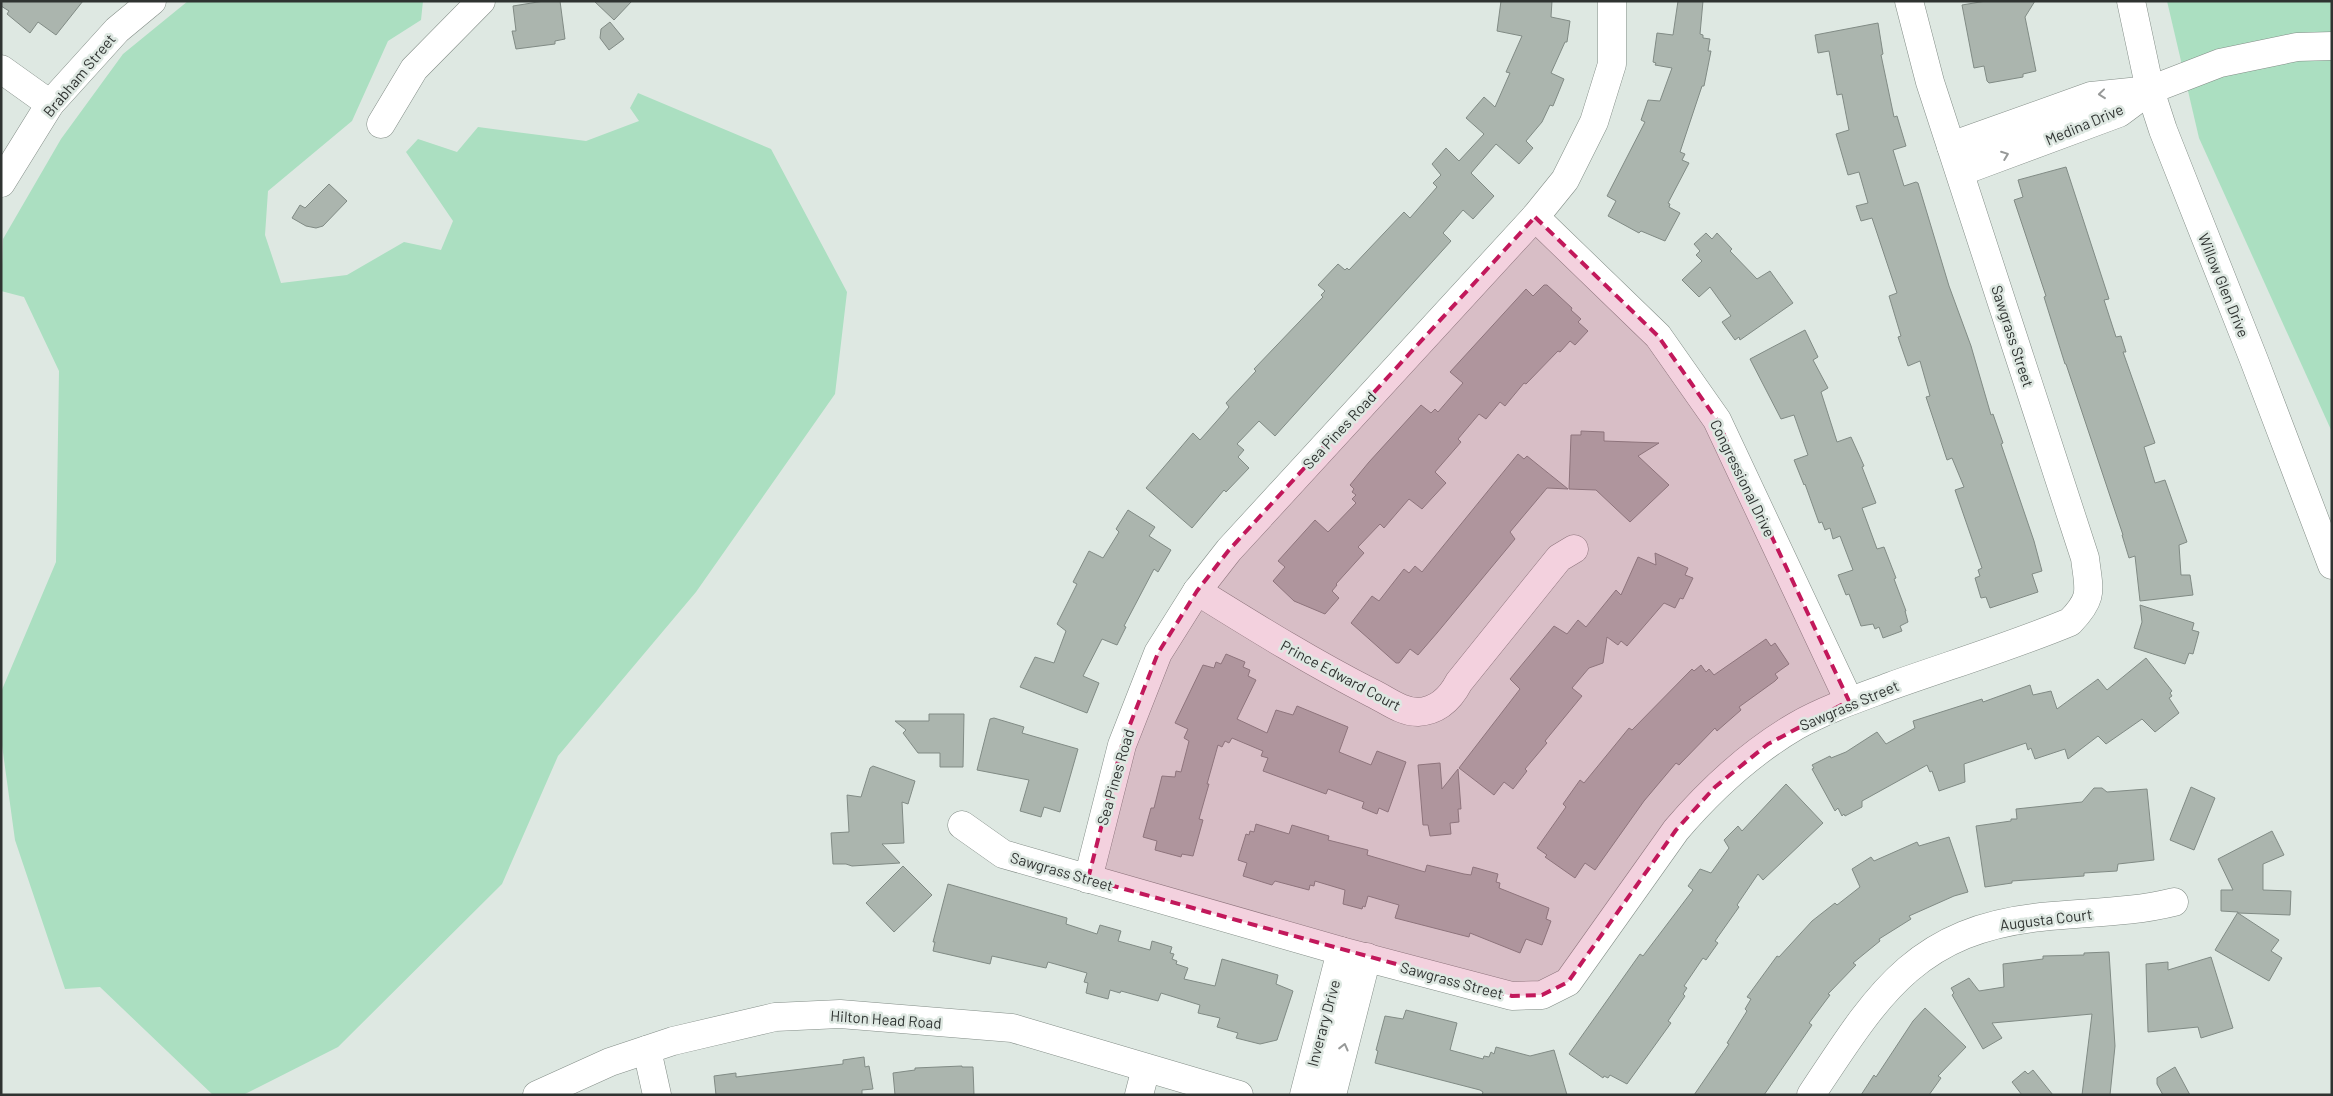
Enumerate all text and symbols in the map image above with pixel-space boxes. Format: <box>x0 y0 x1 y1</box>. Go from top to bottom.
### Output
street label: Brabham Street <box>39 30 119 120</box>
one-way arrow <box>2098 89 2106 100</box>
street label: Medina Drive <box>2042 100 2126 148</box>
one-way arrow <box>2001 151 2009 161</box>
street label: Willow Glen Drive <box>2195 230 2253 340</box>
street label: Sawgrass Street <box>1988 283 2038 389</box>
street label: Sea Pines Road <box>1299 388 1379 472</box>
street label: Congressional Drive <box>1707 416 1779 540</box>
street label: Prince Edward Court <box>1278 636 1404 714</box>
street label: Sawgrass Street <box>1797 676 1901 734</box>
street label: Sea Pines Road <box>1093 727 1137 827</box>
street label: Sawgrass Street <box>1009 848 1115 894</box>
street label: Augusta Court <box>1999 904 2093 934</box>
street label: Sawgrass Street <box>1398 958 1506 1002</box>
street label: Inverary Drive <box>1303 978 1343 1068</box>
street label: Hilton Head Road <box>830 1006 942 1032</box>
one-way arrow <box>1338 1043 1349 1052</box>

